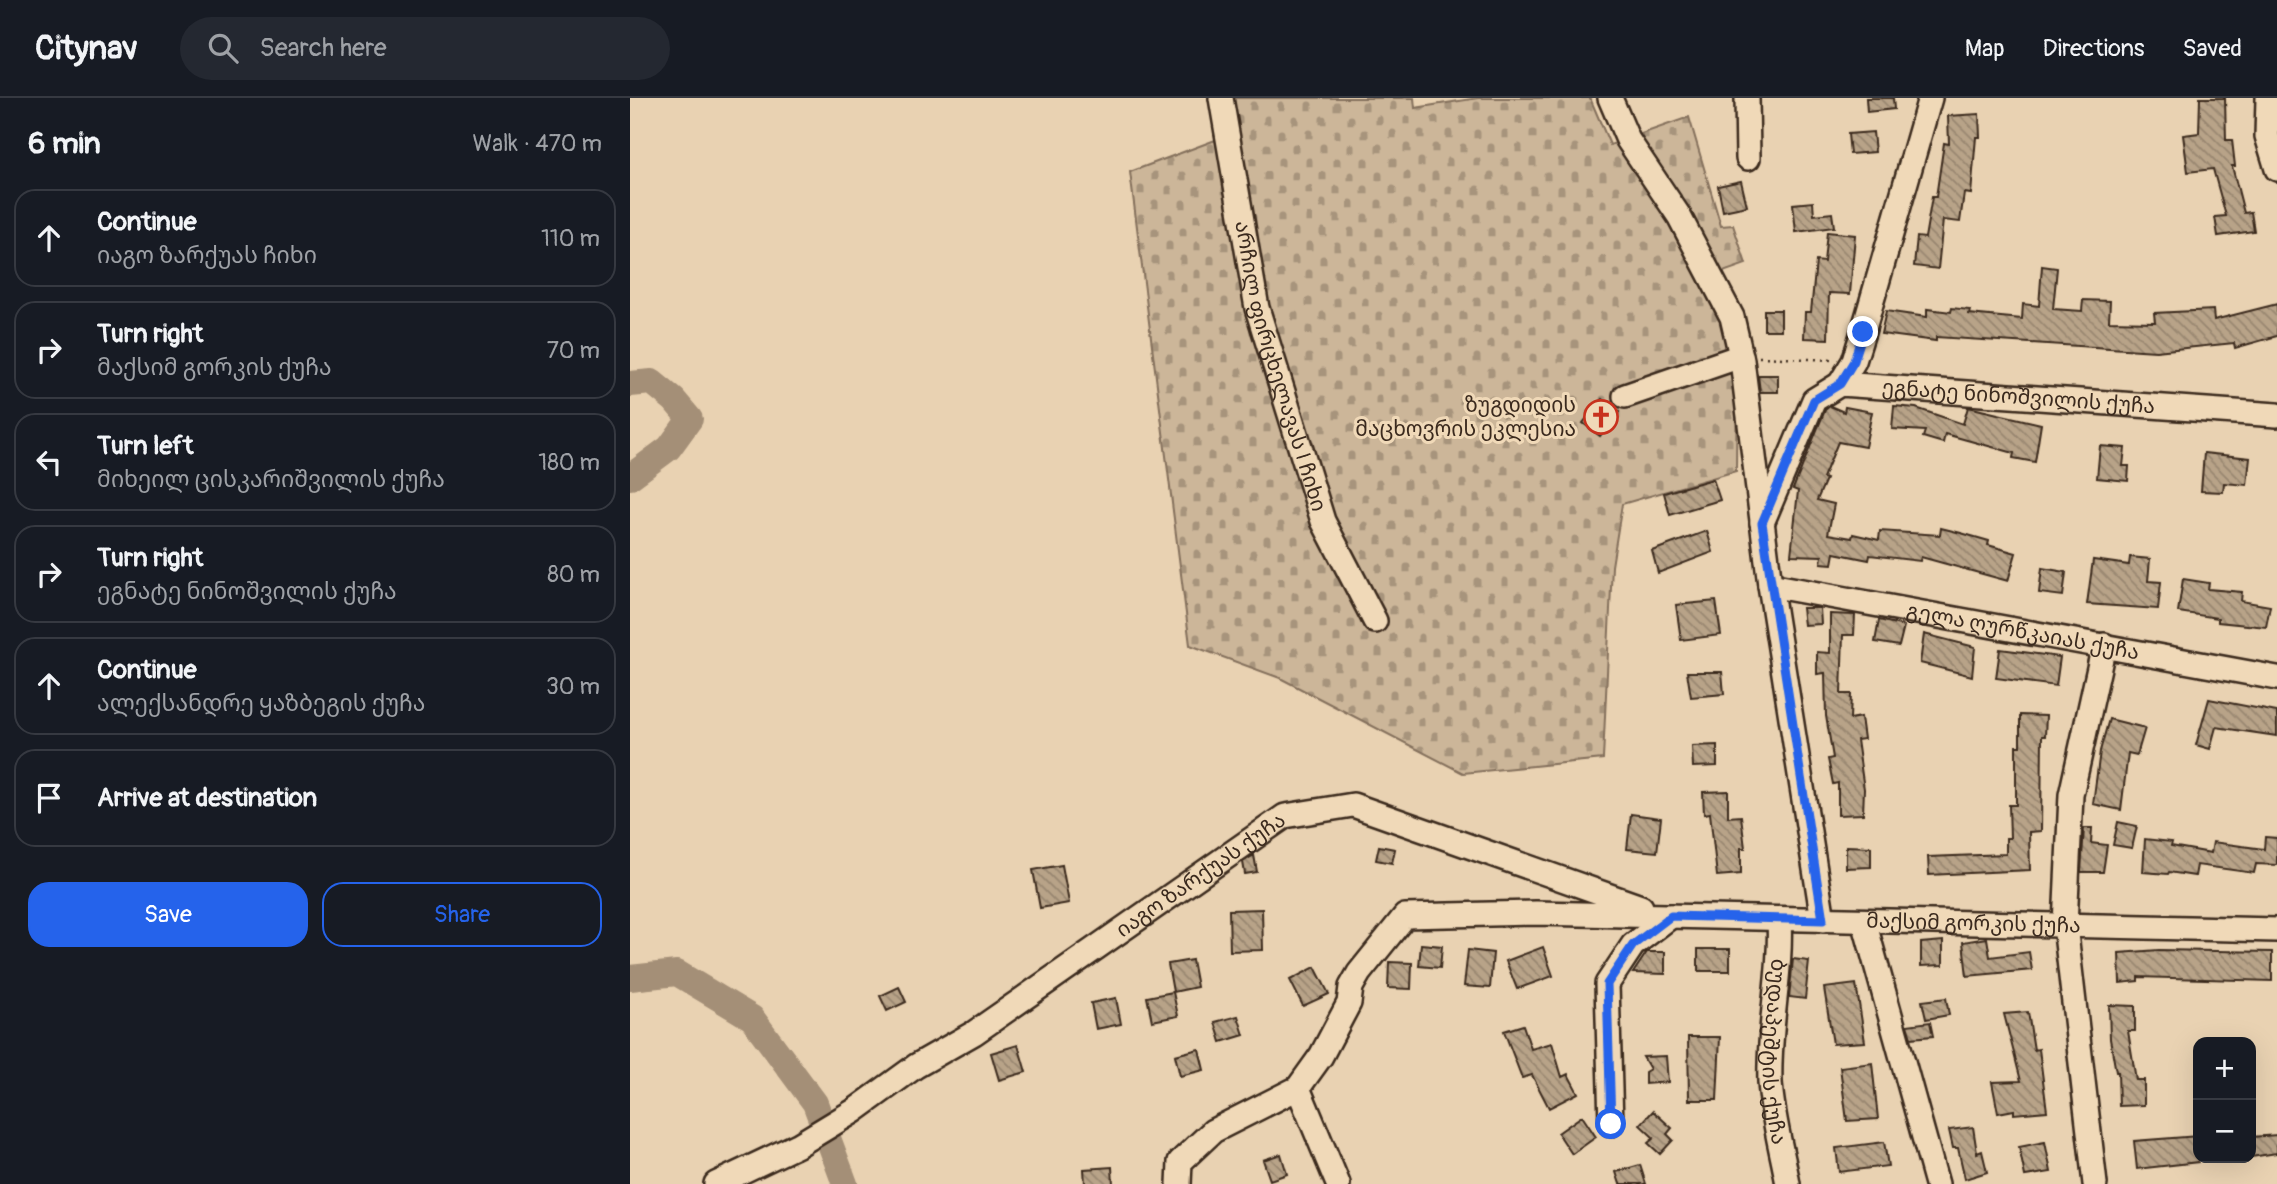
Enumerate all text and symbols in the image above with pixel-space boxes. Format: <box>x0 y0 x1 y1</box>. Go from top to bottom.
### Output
search box <box>180 17 670 80</box>
text: Citynav <box>35 28 138 69</box>
icon: search <box>204 29 242 67</box>
text: Search here <box>260 32 386 64</box>
text: Map <box>1965 34 2005 63</box>
text: Directions <box>2043 34 2144 63</box>
text: Saved <box>2182 34 2242 63</box>
text: 6 min <box>28 125 101 162</box>
text: Walk · 470 m <box>473 129 602 158</box>
text: Continue <box>97 206 197 238</box>
icon: ahead <box>30 219 68 257</box>
street label: არჩილ ფირცხელავას I ჩიხი <box>1228 219 1332 515</box>
text: 110 m <box>541 224 600 253</box>
text: იაგო ზარქუას ჩიხი <box>97 241 317 270</box>
route end <box>1847 316 1878 347</box>
text: Turn right <box>97 318 203 350</box>
icon: right <box>30 331 68 369</box>
text: 70 m <box>547 336 600 365</box>
text: მაქსიმ გორკის ქუჩა <box>97 353 332 382</box>
street label: ეგნატე ნინოშვილის ქუჩა <box>1881 374 2156 420</box>
place label: ზუგდიდის მაცხოვრის ეკლესია <box>1355 392 1576 443</box>
church icon: ზუგდიდის მაცხოვრის ეკლესია <box>1582 398 1620 436</box>
text: Turn left <box>97 430 193 462</box>
icon: left <box>30 443 68 481</box>
text: 180 m <box>538 448 600 477</box>
text: მიხეილ ცისკარიშვილის ქუჩა <box>97 465 445 494</box>
text: Turn right <box>97 542 203 574</box>
icon: right <box>30 555 68 593</box>
text: 80 m <box>547 560 600 589</box>
text: ეგნატე ნინოშვილის ქუჩა <box>97 577 397 606</box>
street label: გელა ღურწკაიას ქუჩა <box>1904 597 2141 666</box>
text: Continue <box>97 654 197 686</box>
icon: ahead <box>30 667 68 705</box>
text: 30 m <box>546 672 600 701</box>
text: ალექსანდრე ყაზბეგის ქუჩა <box>97 689 425 718</box>
icon: arrive <box>30 779 68 817</box>
text: Arrive at destination <box>97 782 317 814</box>
street label: იაგო ზარქუას ქუჩა <box>1111 807 1291 944</box>
button: Save <box>28 882 308 947</box>
button: Share <box>322 882 602 947</box>
street label: მაქსიმ გორკის ქუჩა <box>1866 908 2081 939</box>
street label: ბუდაპეშტის ქუჩა <box>1756 958 1793 1147</box>
map controls <box>2193 1037 2256 1163</box>
button: + <box>2193 1037 2256 1100</box>
button: − <box>2193 1100 2256 1163</box>
route start <box>1595 1108 1626 1139</box>

